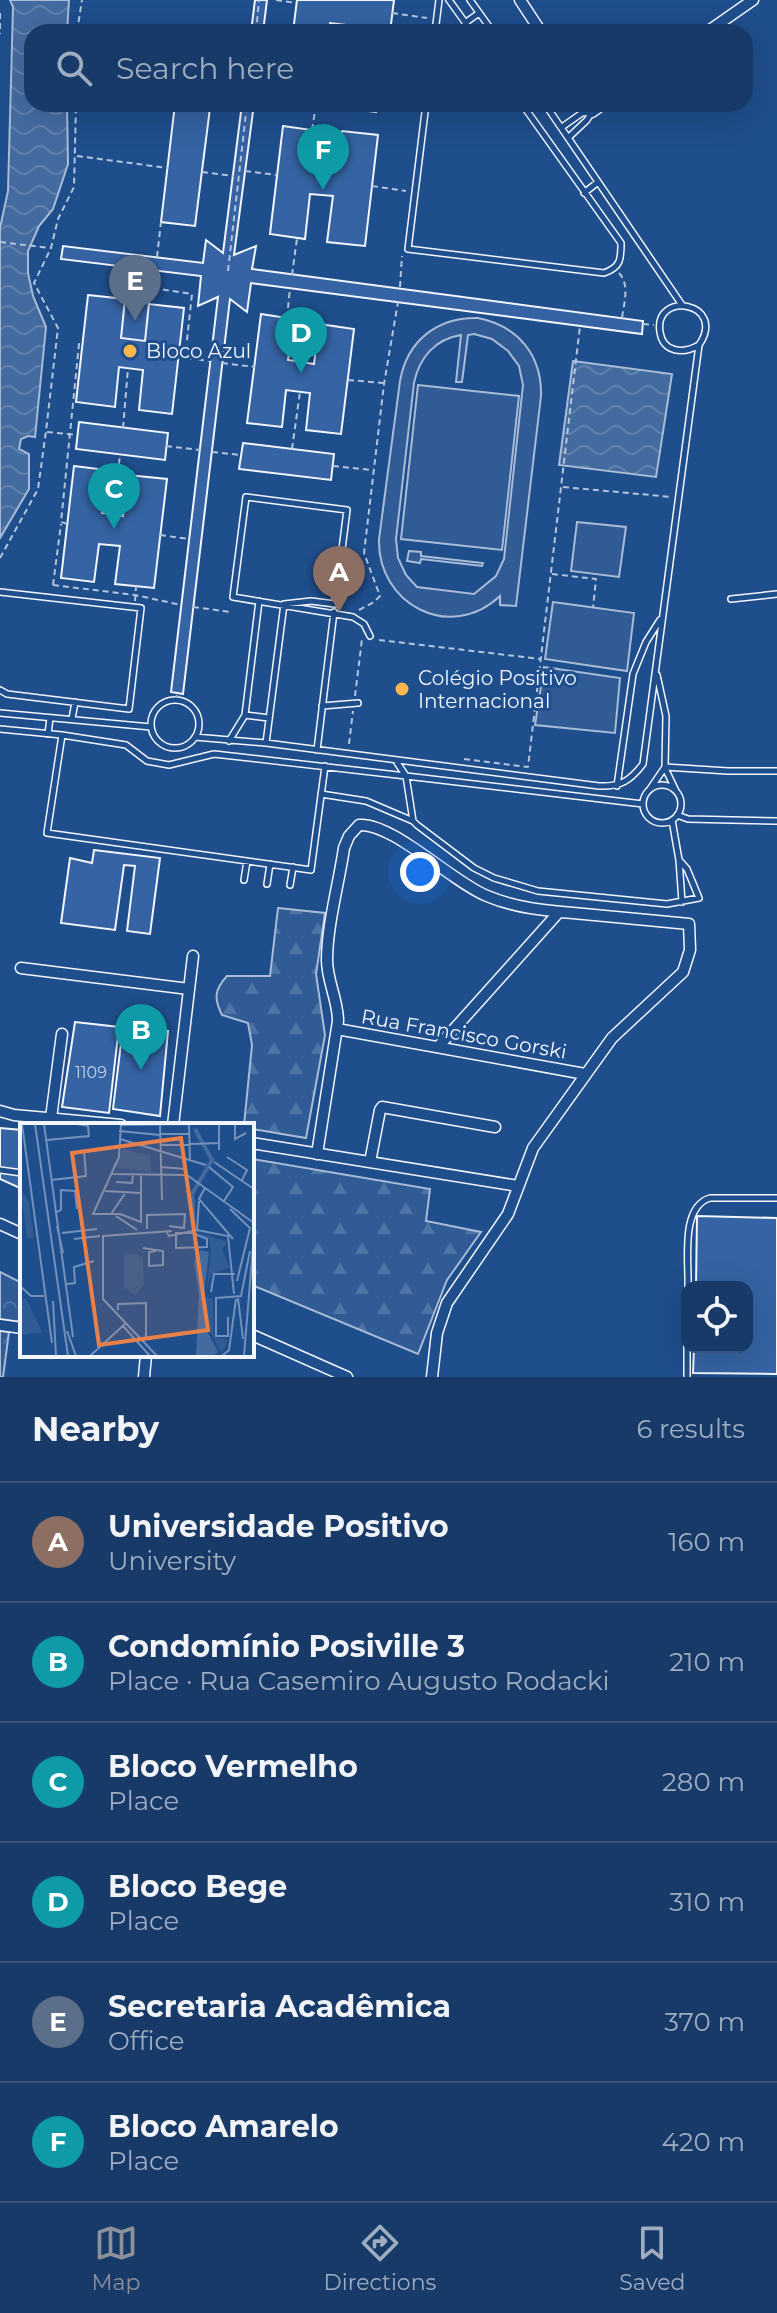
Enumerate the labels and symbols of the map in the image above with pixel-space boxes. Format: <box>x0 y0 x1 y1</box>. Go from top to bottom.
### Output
pin: F <box>297 124 349 190</box>
pin: E <box>109 255 161 321</box>
pin: D <box>275 307 327 373</box>
place label: Bloco Azul <box>146 339 251 363</box>
marker: Bloco Azul <box>121 342 139 360</box>
pin: C <box>88 463 140 529</box>
pin: A <box>313 546 365 612</box>
place label: Colégio Positivo Internacional <box>418 666 577 713</box>
marker: Colégio Positivo Internacional <box>393 680 411 698</box>
your location <box>400 852 440 892</box>
pin: B <box>115 1004 167 1070</box>
street label: Rua Francisco Gorski <box>359 1004 569 1064</box>
house number: 1109 <box>75 1063 107 1082</box>
inset map <box>20 1123 254 1357</box>

